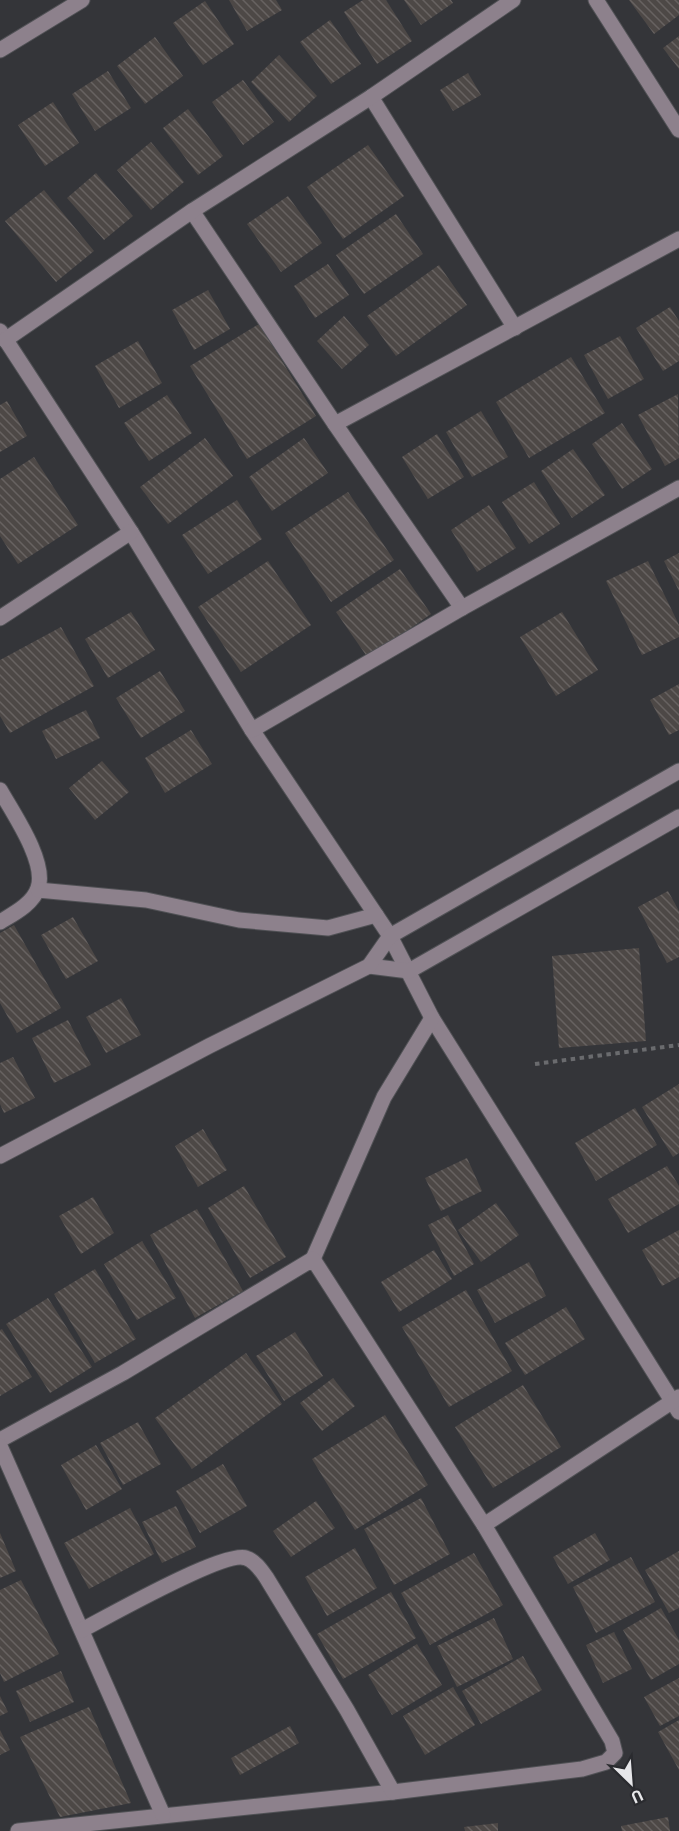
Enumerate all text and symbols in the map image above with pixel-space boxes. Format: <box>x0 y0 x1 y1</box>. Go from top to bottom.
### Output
north arrow <box>601 1753 661 1813</box>
text: U <box>628 1785 646 1807</box>

